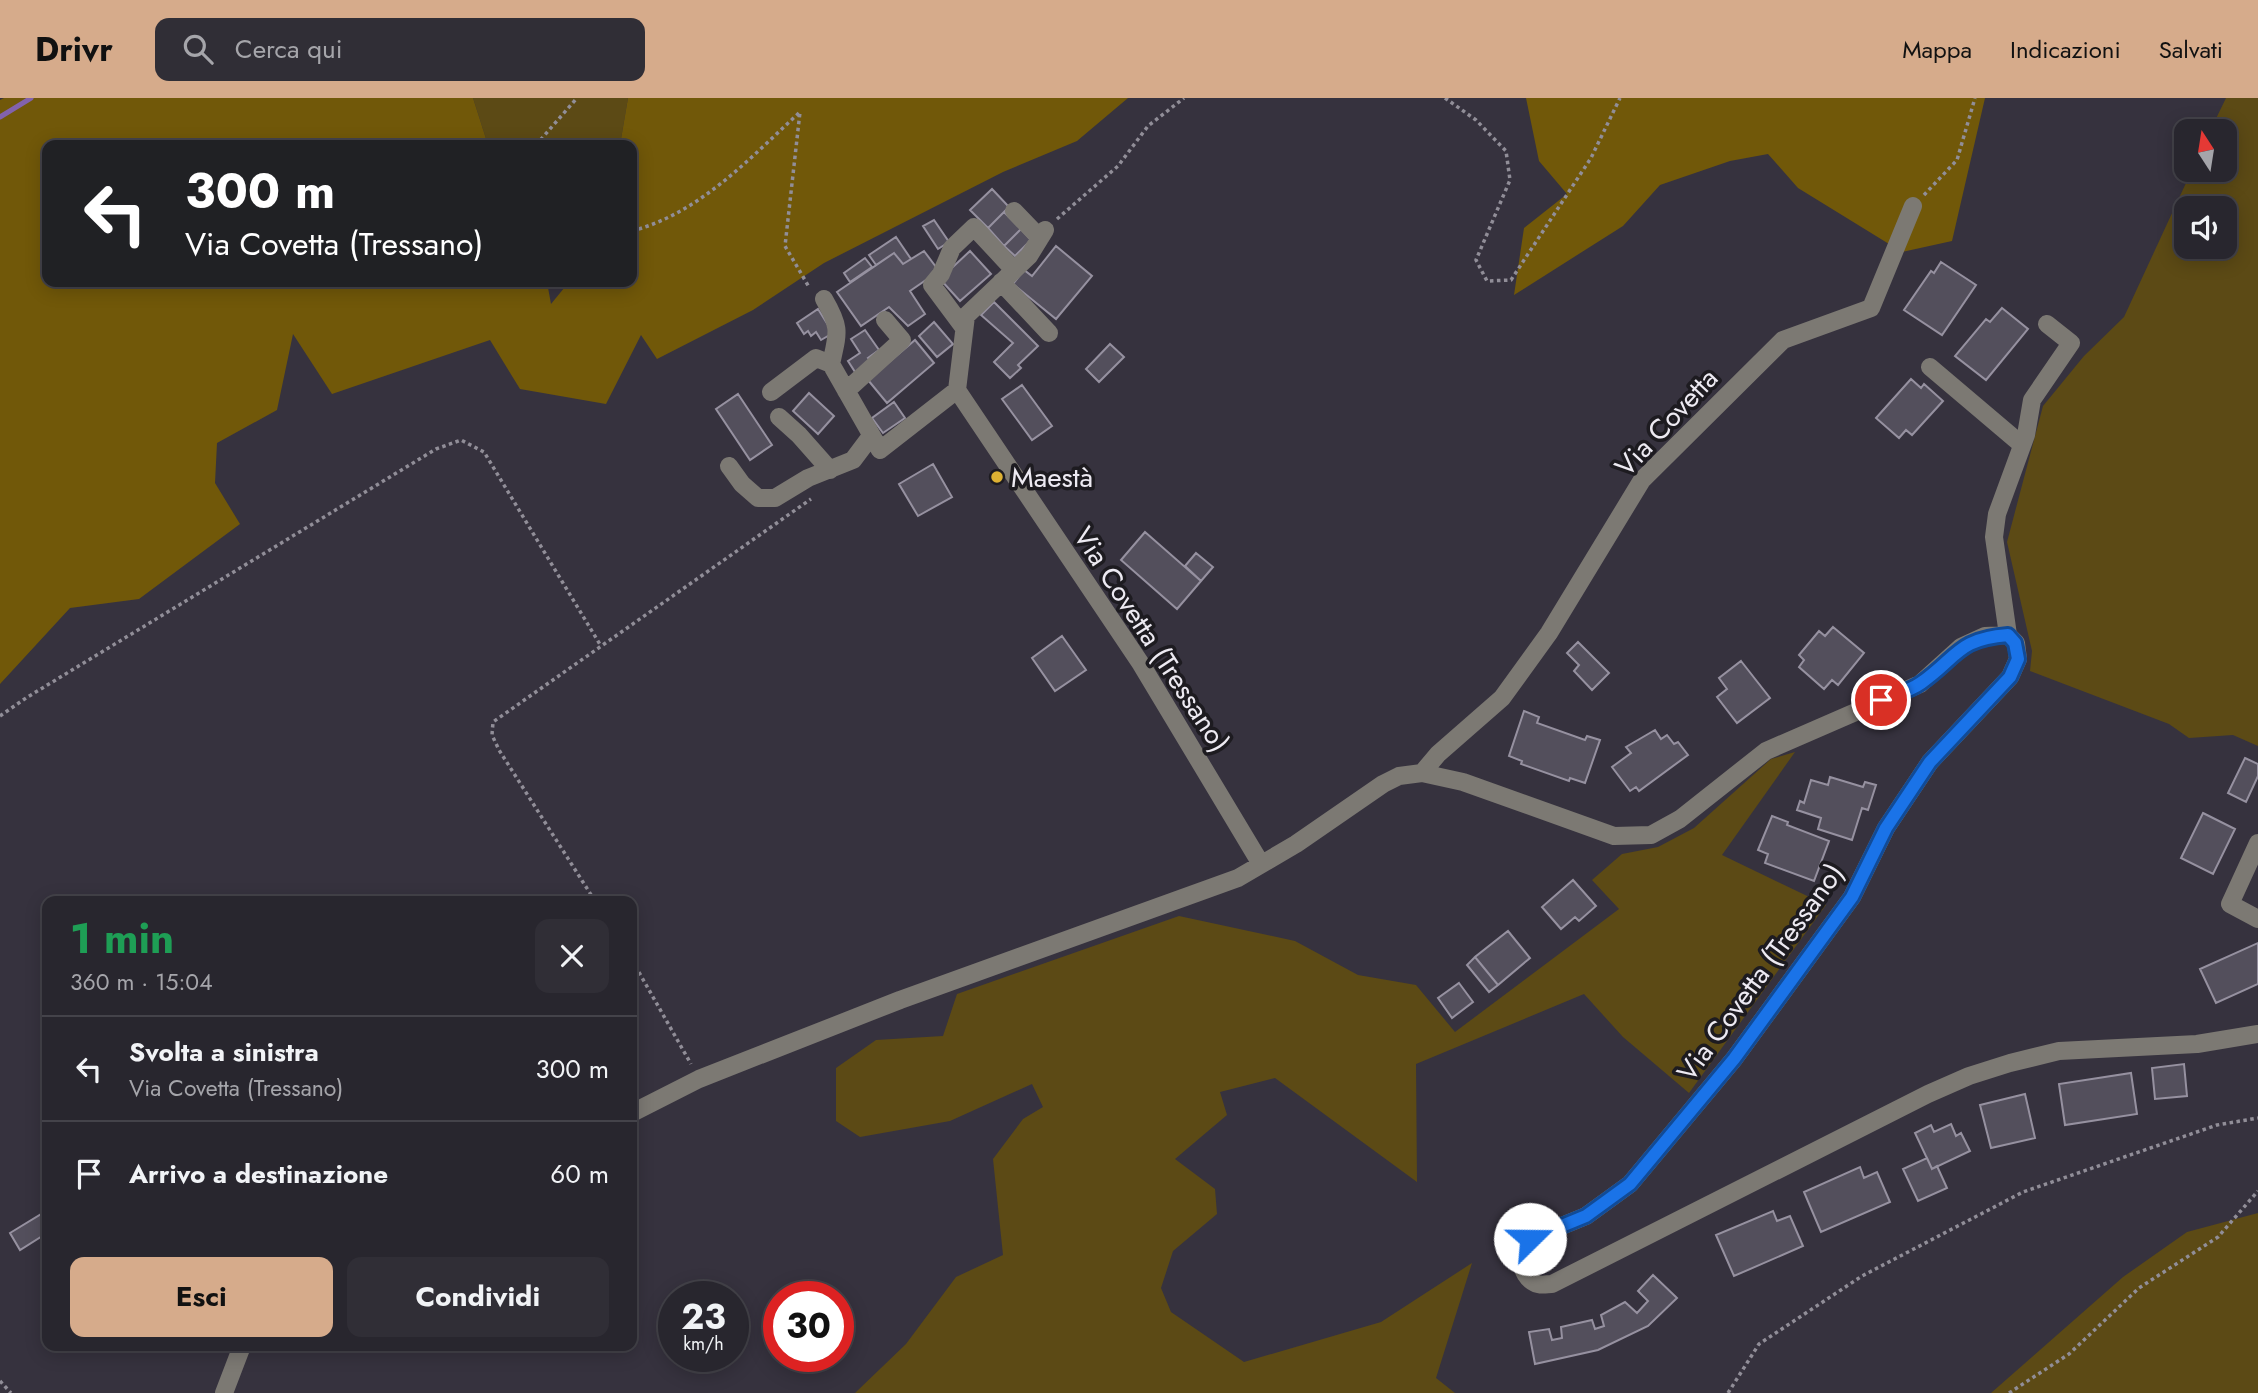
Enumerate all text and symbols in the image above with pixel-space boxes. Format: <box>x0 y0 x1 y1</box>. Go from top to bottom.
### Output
search box <box>155 18 645 81</box>
text: Drivr <box>35 26 113 73</box>
icon: search <box>179 30 217 68</box>
text: Cerca qui <box>235 30 343 68</box>
text: Mappa <box>1902 32 1972 67</box>
text: Indicazioni <box>2010 32 2121 67</box>
text: Salvati <box>2159 32 2223 67</box>
north arrow <box>2174 119 2236 182</box>
map controls <box>2174 119 2237 259</box>
text: 300 m <box>185 156 335 226</box>
icon: left <box>70 168 161 259</box>
button: sound <box>2174 196 2237 259</box>
text: Via Covetta (Tressano) <box>185 221 483 267</box>
street label: Via Covetta <box>1605 359 1727 486</box>
place label: Maestà <box>1011 457 1093 498</box>
marker: Maestà <box>989 469 1005 485</box>
street label: Via Covetta (Tressano) <box>1063 519 1240 760</box>
pin <box>1851 670 1911 730</box>
icon: arrive <box>1862 681 1900 719</box>
street label: Via Covetta (Tressano) <box>1667 855 1854 1090</box>
text: 1 min <box>70 908 174 969</box>
button: close <box>535 919 609 993</box>
text: 360 m · 15:04 <box>70 965 213 999</box>
text: Svolta a sinistra <box>129 1033 319 1071</box>
icon: left <box>70 1050 108 1088</box>
text: 300 m <box>536 1050 609 1088</box>
text: Via Covetta (Tressano) <box>129 1071 343 1105</box>
icon: arrive <box>70 1155 108 1193</box>
text: Arrivo a destinazione <box>129 1155 388 1193</box>
text: 60 m <box>550 1155 609 1193</box>
position arrow <box>1493 1202 1567 1276</box>
button: Esci <box>70 1257 333 1337</box>
button: Condividi <box>347 1257 609 1337</box>
speed limit sign: 30 <box>763 1281 854 1372</box>
text: 23 <box>681 1292 726 1342</box>
text: km/h <box>683 1331 724 1357</box>

